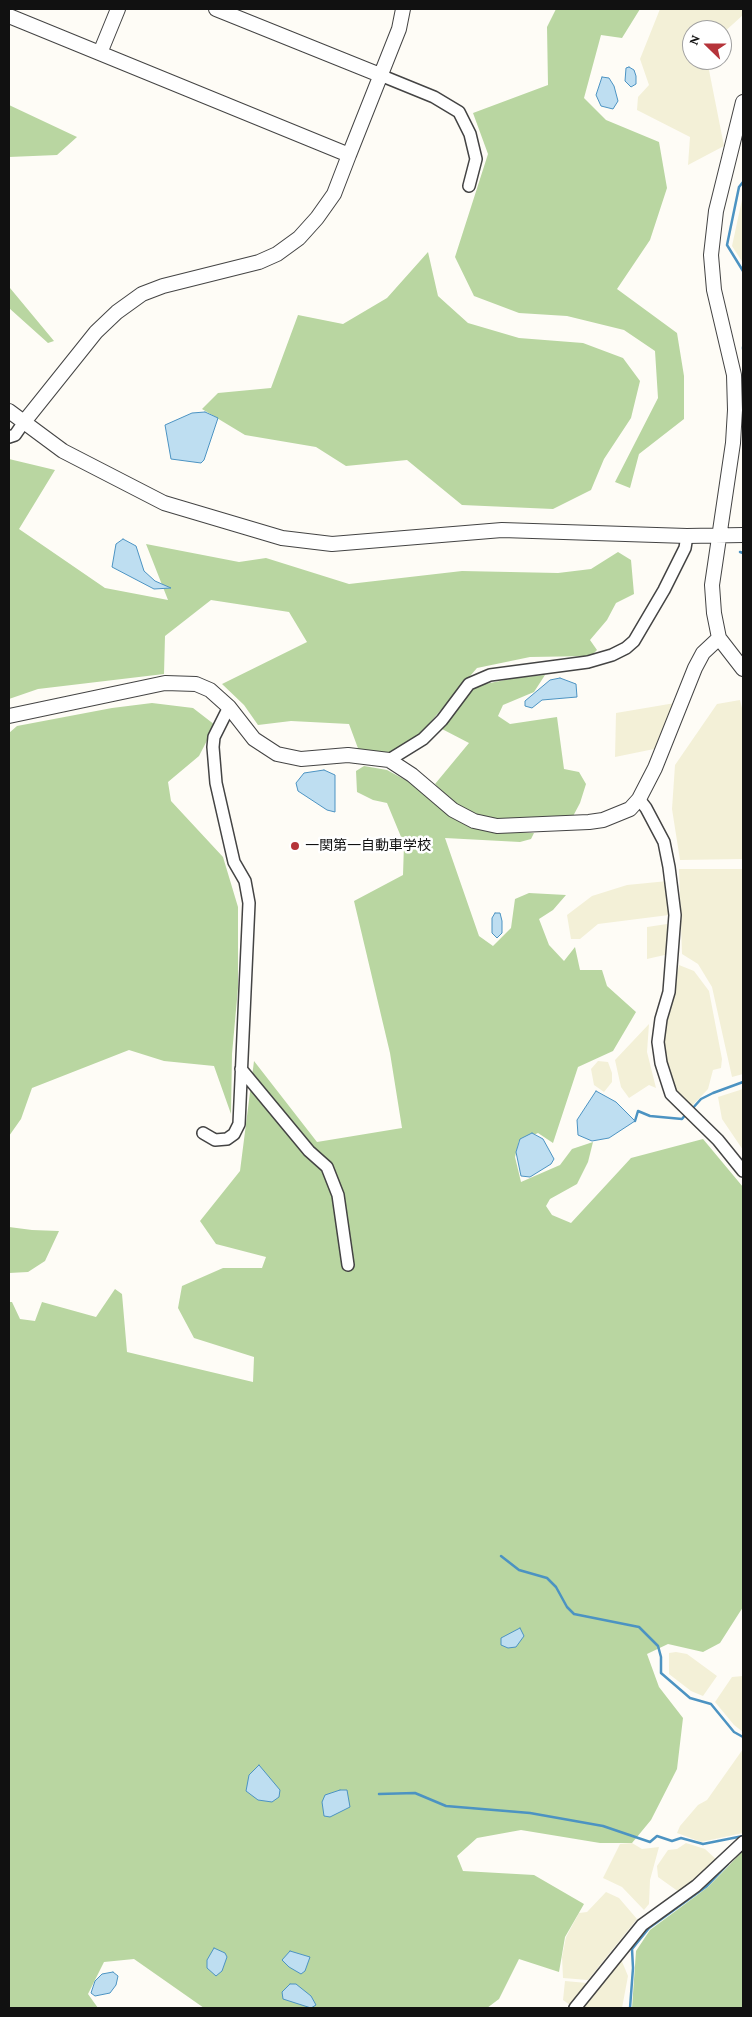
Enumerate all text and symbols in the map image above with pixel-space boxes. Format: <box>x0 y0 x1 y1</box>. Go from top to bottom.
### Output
north arrow <box>682 20 732 70</box>
text: N <box>685 32 703 47</box>
place label: 一関第一自動車学校 <box>305 838 431 854</box>
marker: 一関第一自動車学校 <box>289 840 301 852</box>

